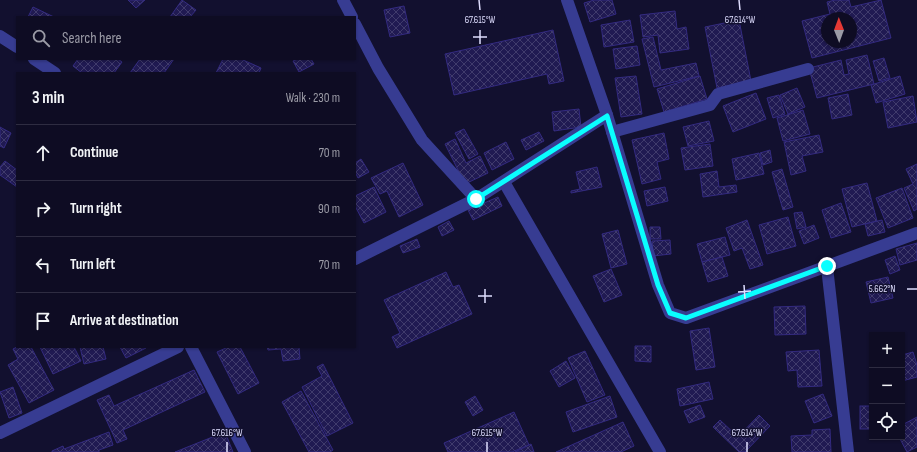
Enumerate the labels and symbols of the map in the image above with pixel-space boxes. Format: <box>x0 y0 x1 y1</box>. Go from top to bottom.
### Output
north arrow <box>821 12 857 48</box>
text: 67.615°W <box>465 14 496 26</box>
text: 67.614°W <box>725 14 756 26</box>
route start <box>467 190 485 208</box>
route end <box>818 257 836 275</box>
text: 5.662°N <box>869 283 895 295</box>
text: 67.616°W <box>212 427 243 439</box>
text: 67.615°W <box>472 427 503 439</box>
text: 67.614°W <box>732 427 763 439</box>

